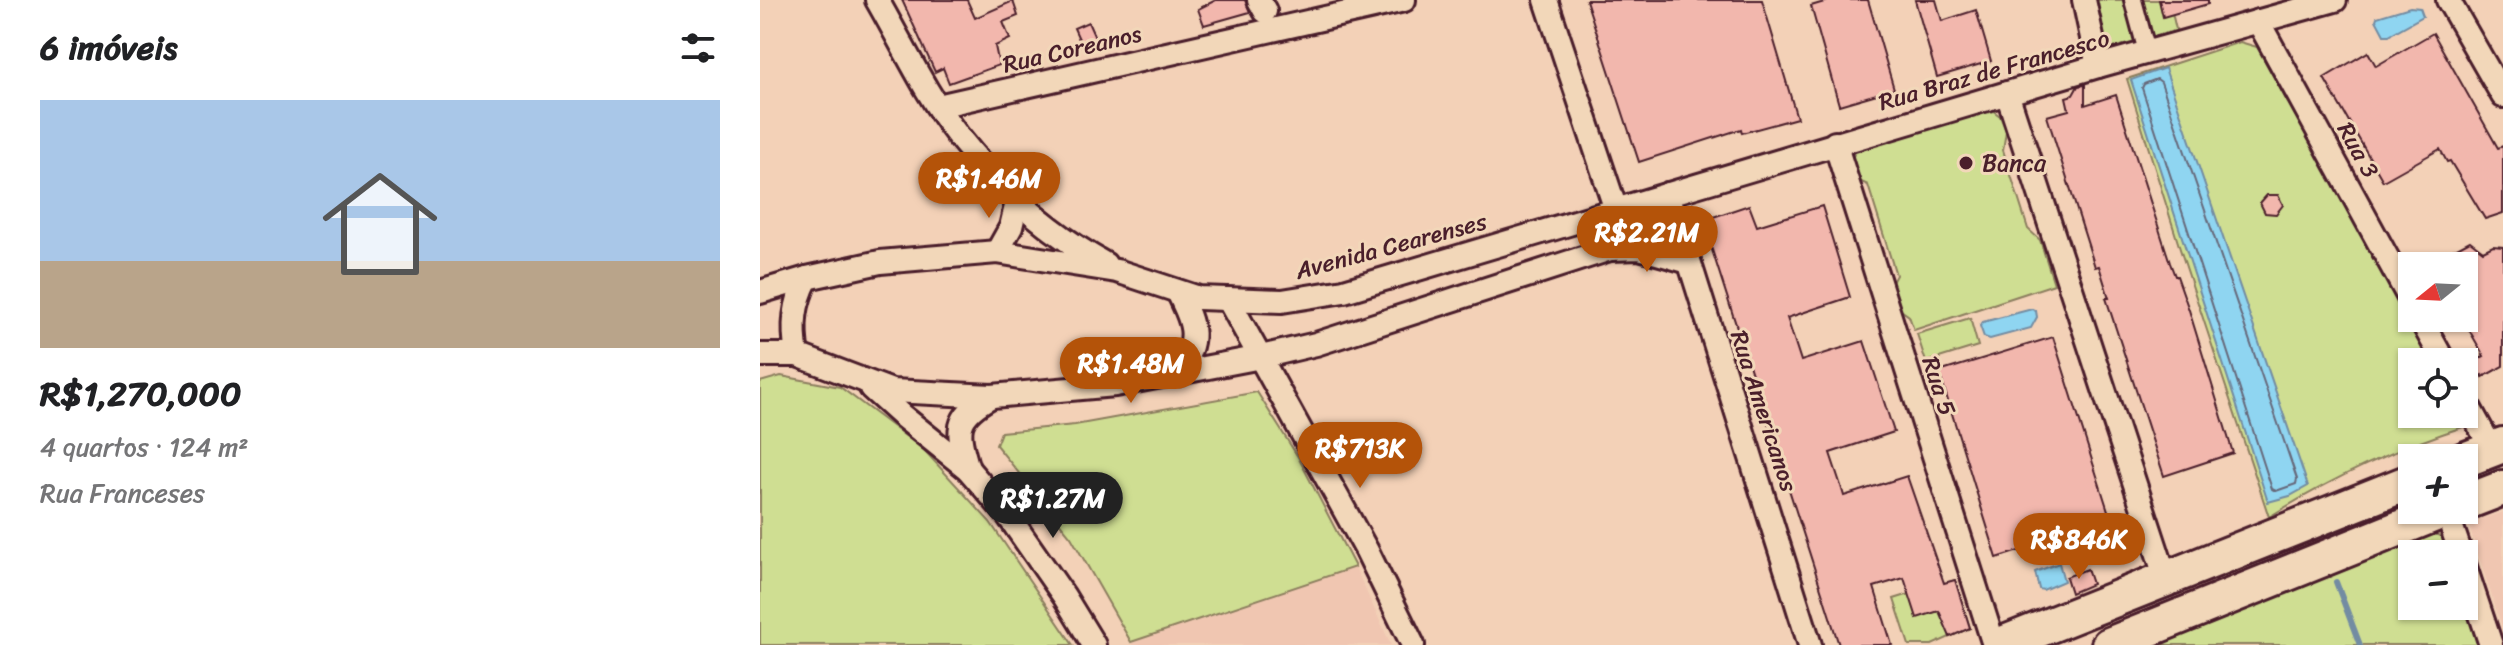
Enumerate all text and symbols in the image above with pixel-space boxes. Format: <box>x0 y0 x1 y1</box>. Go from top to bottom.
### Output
street label: Rua Coreanos <box>998 13 1146 85</box>
street label: Rua Braz de Francesco <box>1874 17 2114 123</box>
text: 6 imóveis <box>40 18 178 78</box>
icon: filters <box>676 26 720 70</box>
street label: Rua 3 <box>2325 114 2391 186</box>
place label: Banca <box>1982 142 2047 184</box>
icon: home <box>308 152 452 296</box>
pin: R$1.46M <box>915 152 1063 220</box>
marker: Banca <box>1957 154 1975 172</box>
text: R$1.46M <box>936 155 1042 201</box>
street label: Avenida Cearenses <box>1290 200 1492 292</box>
pin: R$2.21M <box>1573 206 1721 274</box>
text: R$2.21M <box>1595 209 1699 255</box>
north arrow <box>2398 252 2478 332</box>
map controls <box>2398 252 2478 620</box>
street label: Rua Americanos <box>1718 325 1810 497</box>
pin: R$1.48M <box>1057 337 1205 405</box>
text: R$1.48M <box>1078 340 1184 386</box>
button: locate <box>2398 348 2478 428</box>
street label: Rua 5 <box>1910 351 1968 421</box>
text: R$1,270,000 <box>40 364 241 424</box>
pin: R$713K <box>1295 422 1425 490</box>
text: 4 quartos · 124 m² <box>40 424 248 470</box>
text: R$713K <box>1315 425 1405 471</box>
button: + <box>2398 444 2478 524</box>
text: Rua Franceses <box>40 470 205 516</box>
pin: R$1.27M <box>979 472 1127 540</box>
text: R$1.27M <box>1001 475 1105 521</box>
pin: R$846K <box>2014 513 2144 581</box>
text: R$846K <box>2031 516 2127 562</box>
button: − <box>2398 540 2478 620</box>

